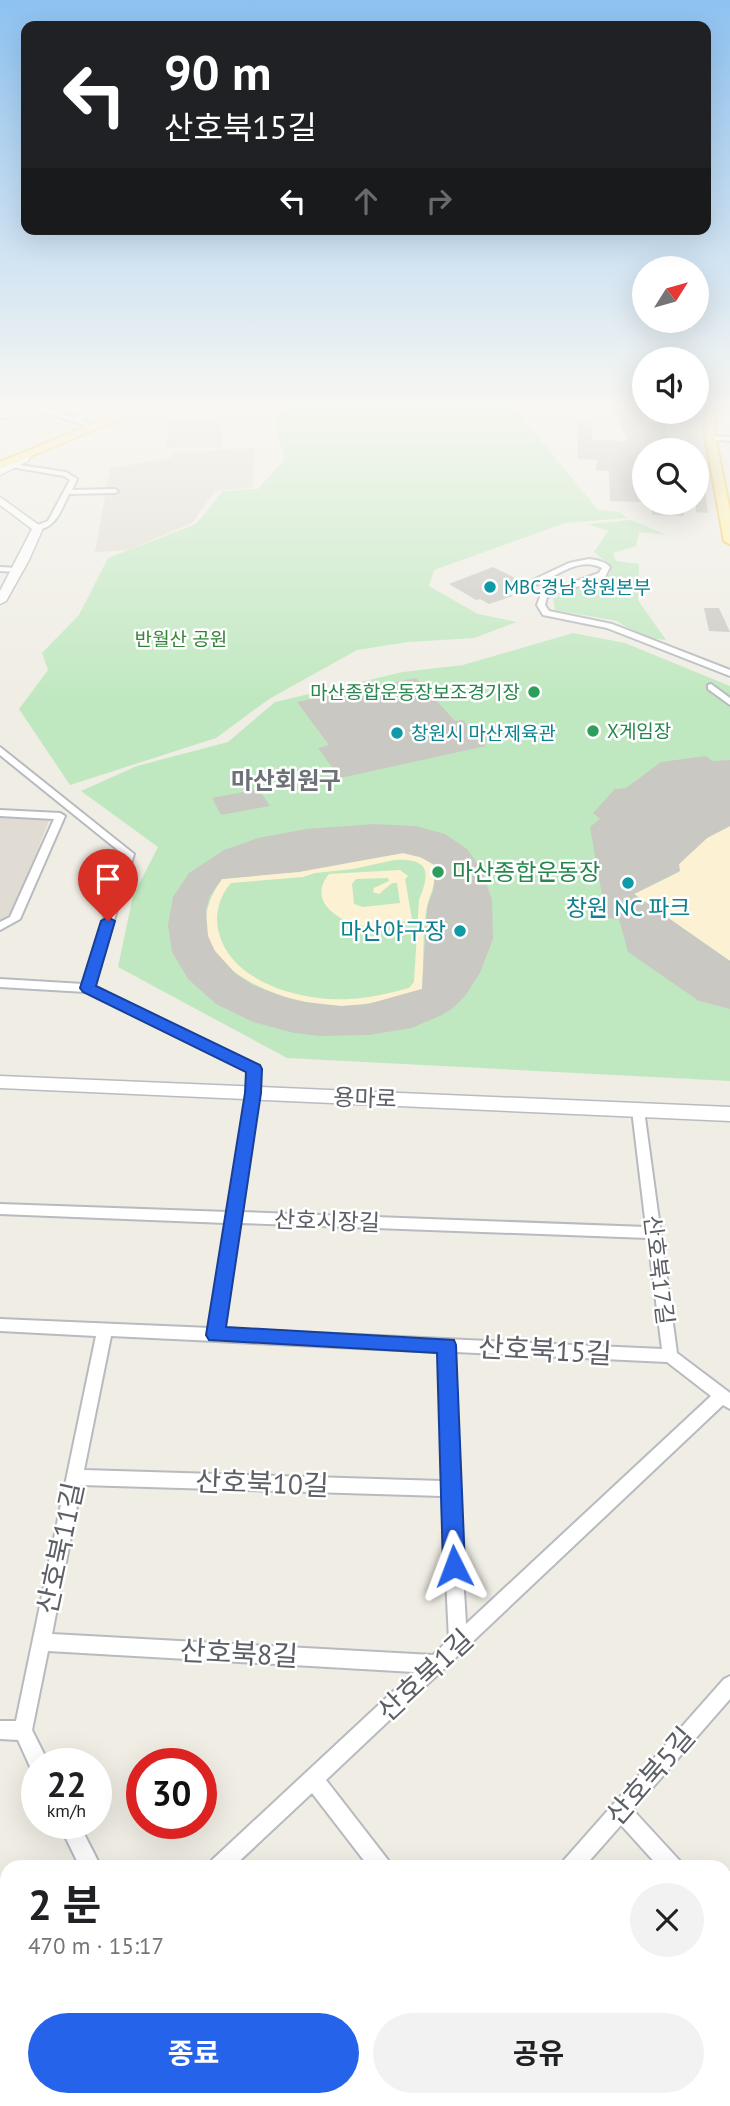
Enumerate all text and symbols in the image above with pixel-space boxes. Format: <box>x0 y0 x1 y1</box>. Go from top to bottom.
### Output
text: 90 m <box>164 40 271 104</box>
icon: left <box>49 49 140 140</box>
text: 산호북15길 <box>164 106 317 148</box>
icon: left <box>274 182 312 220</box>
icon: ahead <box>347 182 385 220</box>
icon: right <box>420 182 458 220</box>
north arrow <box>632 256 709 332</box>
map controls <box>632 256 709 515</box>
button: sound <box>632 347 709 424</box>
button: search <box>632 438 709 515</box>
place label: MBC경남 창원본부 <box>504 575 651 599</box>
marker: MBC경남 창원본부 <box>482 579 498 595</box>
park label: 반월산 공원 <box>135 627 227 651</box>
place label: 마산종합운동장보조경기장 <box>310 680 520 704</box>
marker: 마산종합운동장보조경기장 <box>526 684 542 700</box>
place label: X게임장 <box>607 719 671 743</box>
place label: 창원시 마산제육관 <box>411 721 556 745</box>
marker: X게임장 <box>585 723 601 739</box>
marker: 창원시 마산제육관 <box>389 725 405 741</box>
district label: 마산회원구 <box>231 765 341 796</box>
pin <box>78 849 138 921</box>
place label: 마산종합운동장 <box>452 857 600 886</box>
icon: arrive <box>89 860 127 898</box>
marker: 마산종합운동장 <box>430 864 446 880</box>
marker: 창원 NC 파크 <box>620 875 636 891</box>
place label: 창원 NC 파크 <box>566 893 690 922</box>
place label: 마산야구장 <box>340 916 446 945</box>
marker: 마산야구장 <box>452 923 468 939</box>
street label: 용마로 <box>333 1082 397 1113</box>
street label: 산호시장길 <box>274 1204 380 1237</box>
street label: 산호북17길 <box>638 1214 681 1326</box>
street label: 산호북15길 <box>477 1328 613 1371</box>
street label: 산호북10길 <box>195 1462 329 1503</box>
street label: 산호북11길 <box>28 1479 91 1617</box>
position arrow <box>417 1529 491 1603</box>
street label: 산호북1길 <box>369 1621 481 1729</box>
street label: 산호북8길 <box>179 1631 299 1674</box>
street label: 산호북5길 <box>597 1719 702 1832</box>
speed limit sign: 30 <box>126 1748 217 1839</box>
text: 22 <box>47 1761 86 1807</box>
text: km/h <box>47 1799 86 1822</box>
text: 2 분 <box>28 1877 101 1932</box>
button: close <box>630 1883 704 1957</box>
text: 470 m · 15:17 <box>28 1931 164 1960</box>
button: 종료 <box>28 2013 359 2093</box>
button: 공유 <box>373 2013 704 2093</box>

